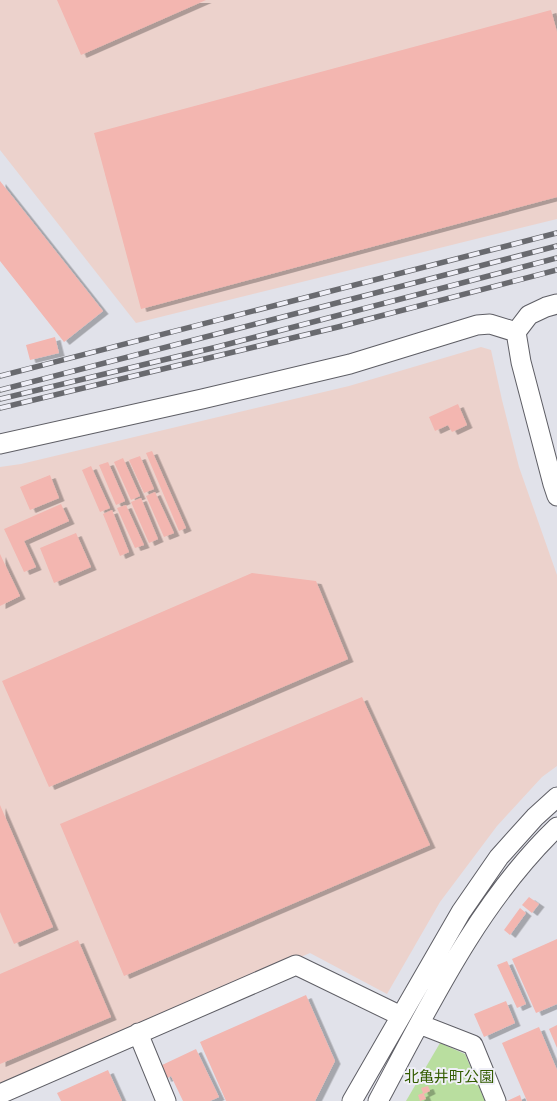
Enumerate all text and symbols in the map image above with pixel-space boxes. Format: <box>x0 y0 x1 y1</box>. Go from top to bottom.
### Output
park label: 北亀井町公園 <box>404 1067 494 1085</box>

